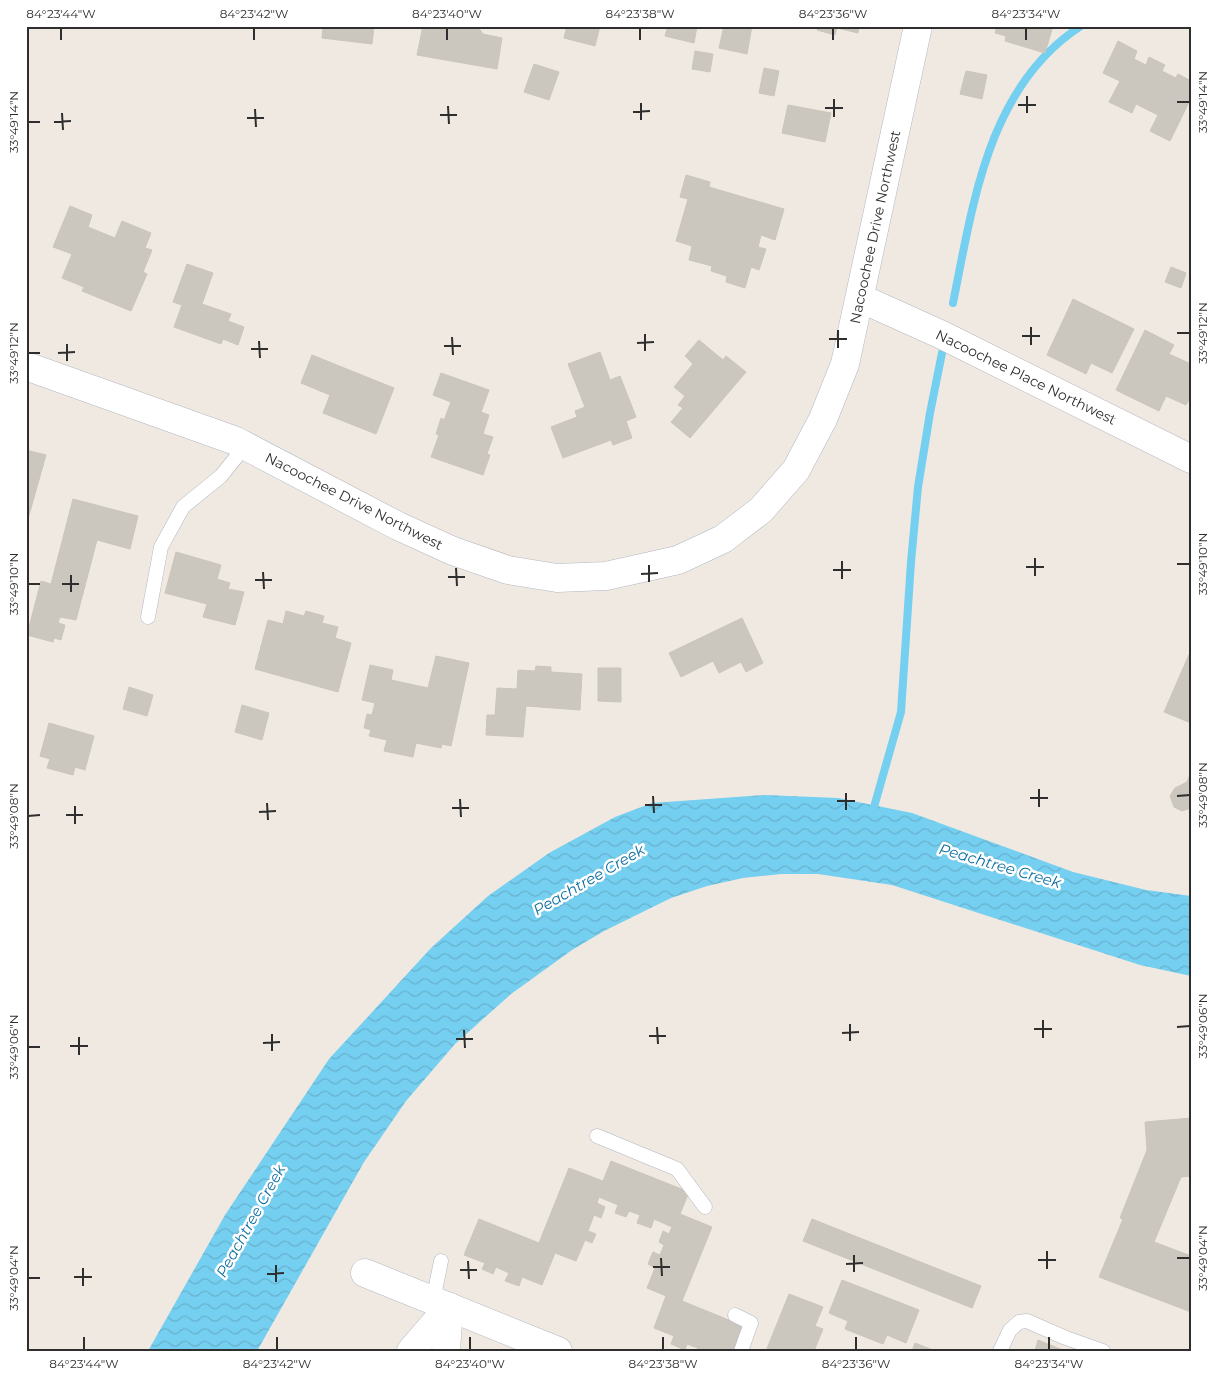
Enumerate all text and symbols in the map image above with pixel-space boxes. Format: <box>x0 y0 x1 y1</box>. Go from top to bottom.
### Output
text: 84°23'44"W <box>26 6 96 21</box>
text: 84°23'42"W <box>220 6 288 21</box>
text: 84°23'40"W <box>412 6 482 21</box>
text: 84°23'38"W <box>606 6 674 21</box>
text: 84°23'36"W <box>799 6 867 21</box>
text: 84°23'34"W <box>992 6 1060 21</box>
text: 33°49'14"N <box>1195 71 1210 133</box>
text: 33°49'14"N <box>6 91 21 153</box>
street label: Nacoochee Drive Northwest <box>846 128 904 325</box>
text: 33°49'12"N <box>1195 302 1210 364</box>
text: 33°49'12"N <box>6 322 21 384</box>
street label: Nacoochee Place Northwest <box>933 325 1120 429</box>
street label: Nacoochee Drive Northwest <box>262 448 446 554</box>
text: 33°49'10"N <box>1195 533 1210 595</box>
text: 33°49'10"N <box>6 553 21 615</box>
text: 33°49'08"N <box>1195 762 1210 828</box>
text: 33°49'08"N <box>6 783 21 849</box>
water label: Peachtree Creek <box>529 839 649 919</box>
water label: Peachtree Creek <box>937 839 1064 892</box>
text: 33°49'06"N <box>1195 994 1210 1059</box>
text: 33°49'06"N <box>6 1015 21 1080</box>
water label: Peachtree Creek <box>212 1160 290 1280</box>
text: 33°49'04"N <box>1195 1225 1210 1291</box>
text: 33°49'04"N <box>6 1245 21 1311</box>
text: 84°23'44"W <box>49 1356 119 1371</box>
text: 84°23'42"W <box>243 1356 311 1371</box>
text: 84°23'40"W <box>435 1356 505 1371</box>
text: 84°23'38"W <box>629 1356 697 1371</box>
text: 84°23'36"W <box>822 1356 890 1371</box>
text: 84°23'34"W <box>1015 1356 1083 1371</box>

